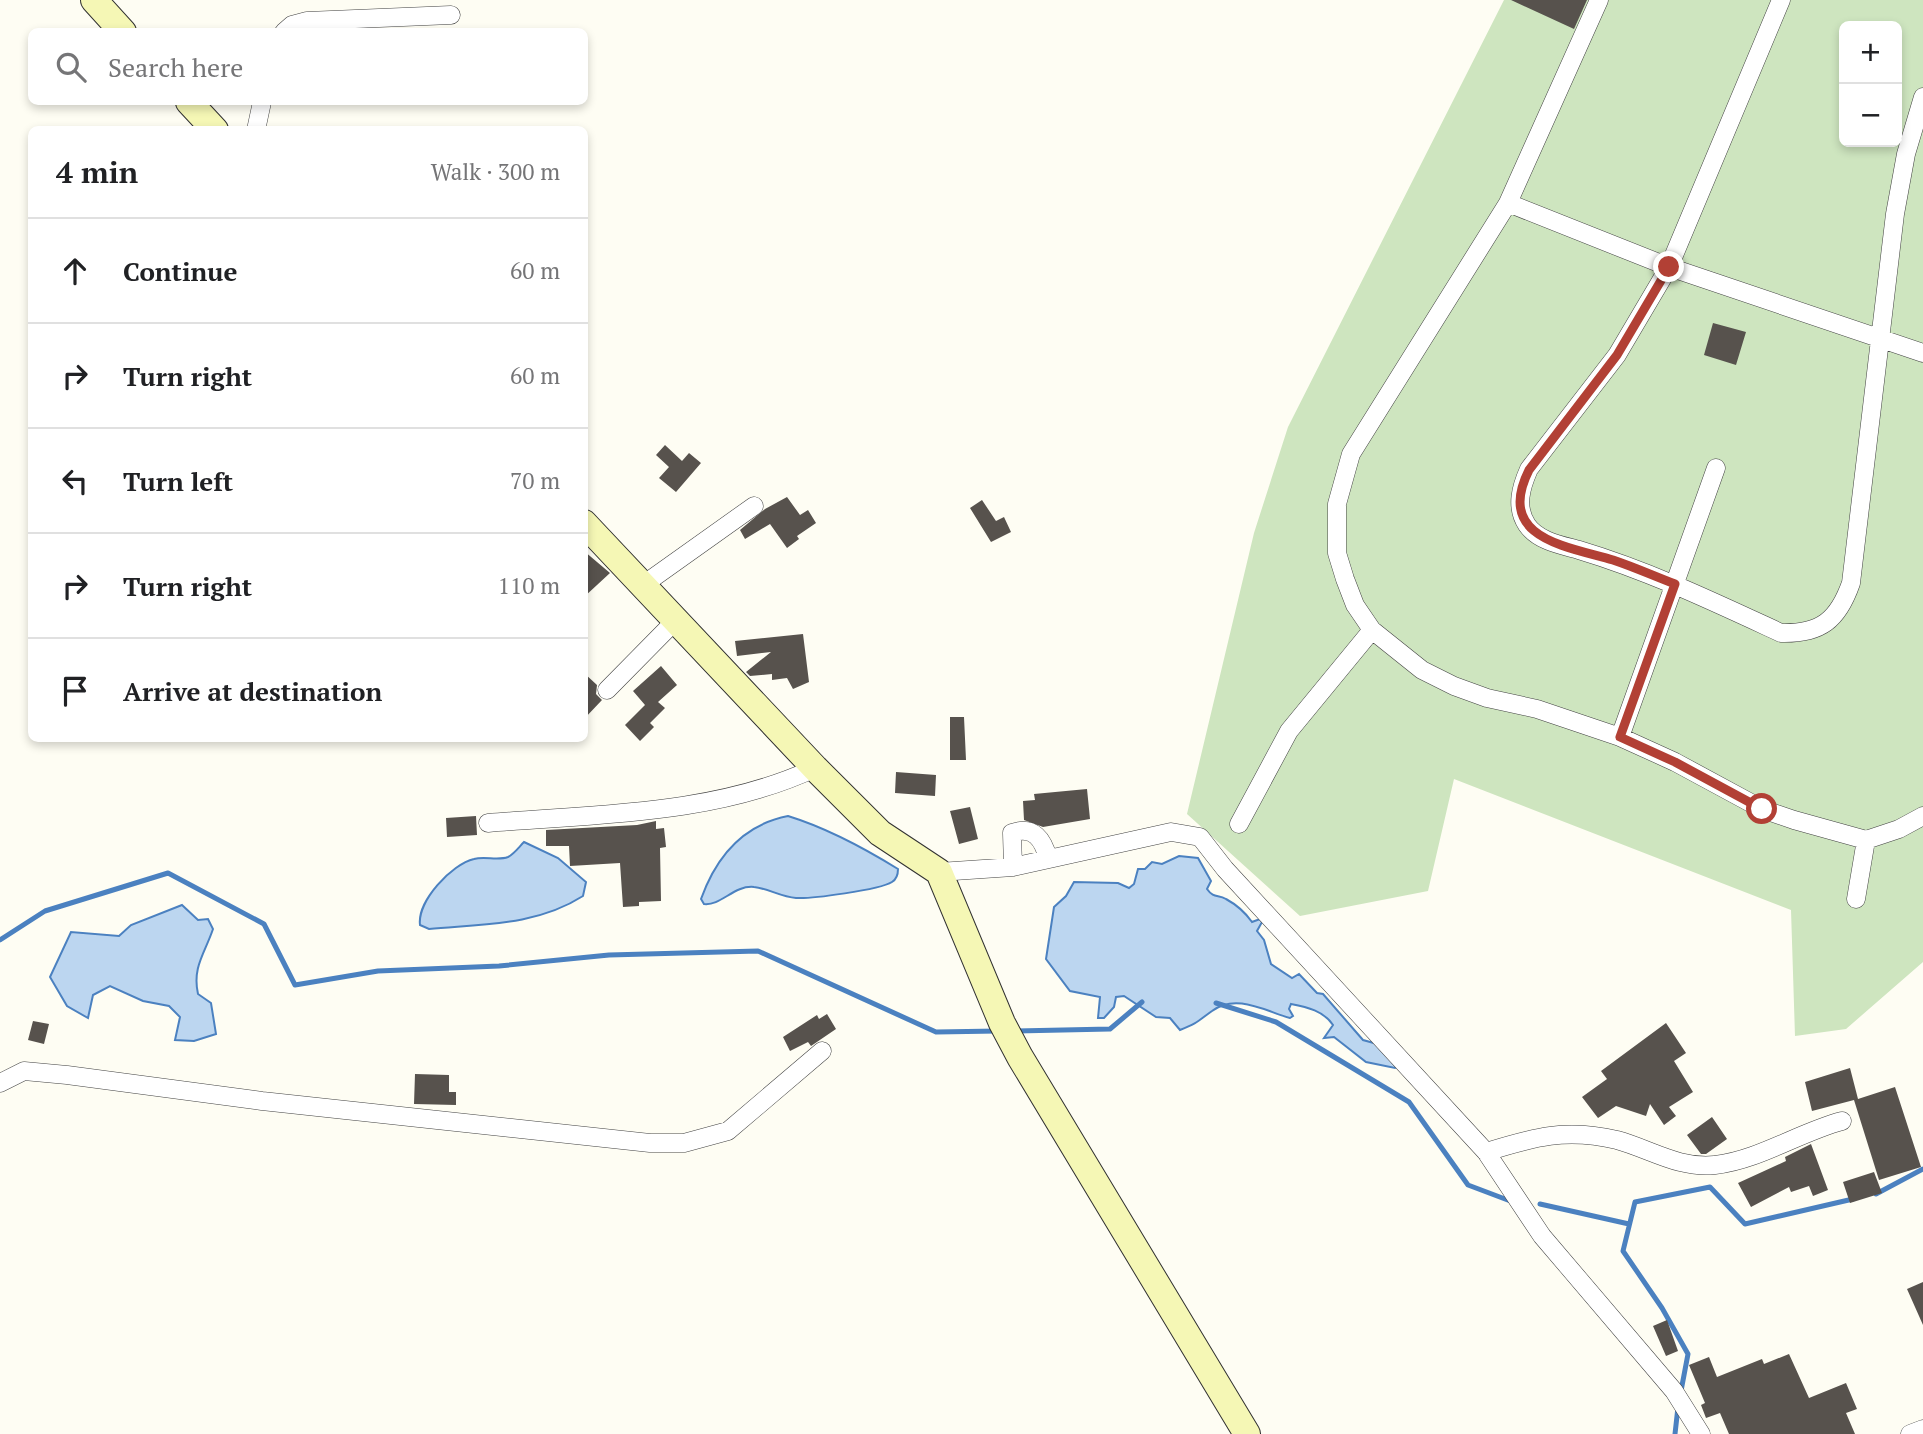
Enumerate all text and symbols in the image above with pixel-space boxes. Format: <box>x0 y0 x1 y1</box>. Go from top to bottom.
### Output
map controls <box>1839 21 1902 147</box>
button: + <box>1839 21 1902 84</box>
search box <box>28 28 588 105</box>
icon: search <box>52 48 90 86</box>
text: Search here <box>108 50 243 84</box>
button: − <box>1839 84 1902 147</box>
text: 4 min <box>56 152 138 192</box>
text: Walk · 300 m <box>431 156 560 187</box>
route end <box>1653 251 1684 282</box>
icon: ahead <box>56 252 94 290</box>
text: Continue <box>123 254 237 288</box>
text: 60 m <box>510 255 560 286</box>
icon: right <box>56 357 94 395</box>
text: Turn right <box>123 359 252 393</box>
text: 60 m <box>510 360 560 391</box>
icon: left <box>56 462 94 500</box>
text: Turn left <box>123 464 233 498</box>
text: 70 m <box>510 465 560 496</box>
icon: right <box>56 567 94 605</box>
text: Turn right <box>123 569 252 603</box>
text: 110 m <box>498 570 560 601</box>
icon: arrive <box>56 672 94 710</box>
text: Arrive at destination <box>123 674 382 708</box>
route start <box>1746 793 1777 824</box>

